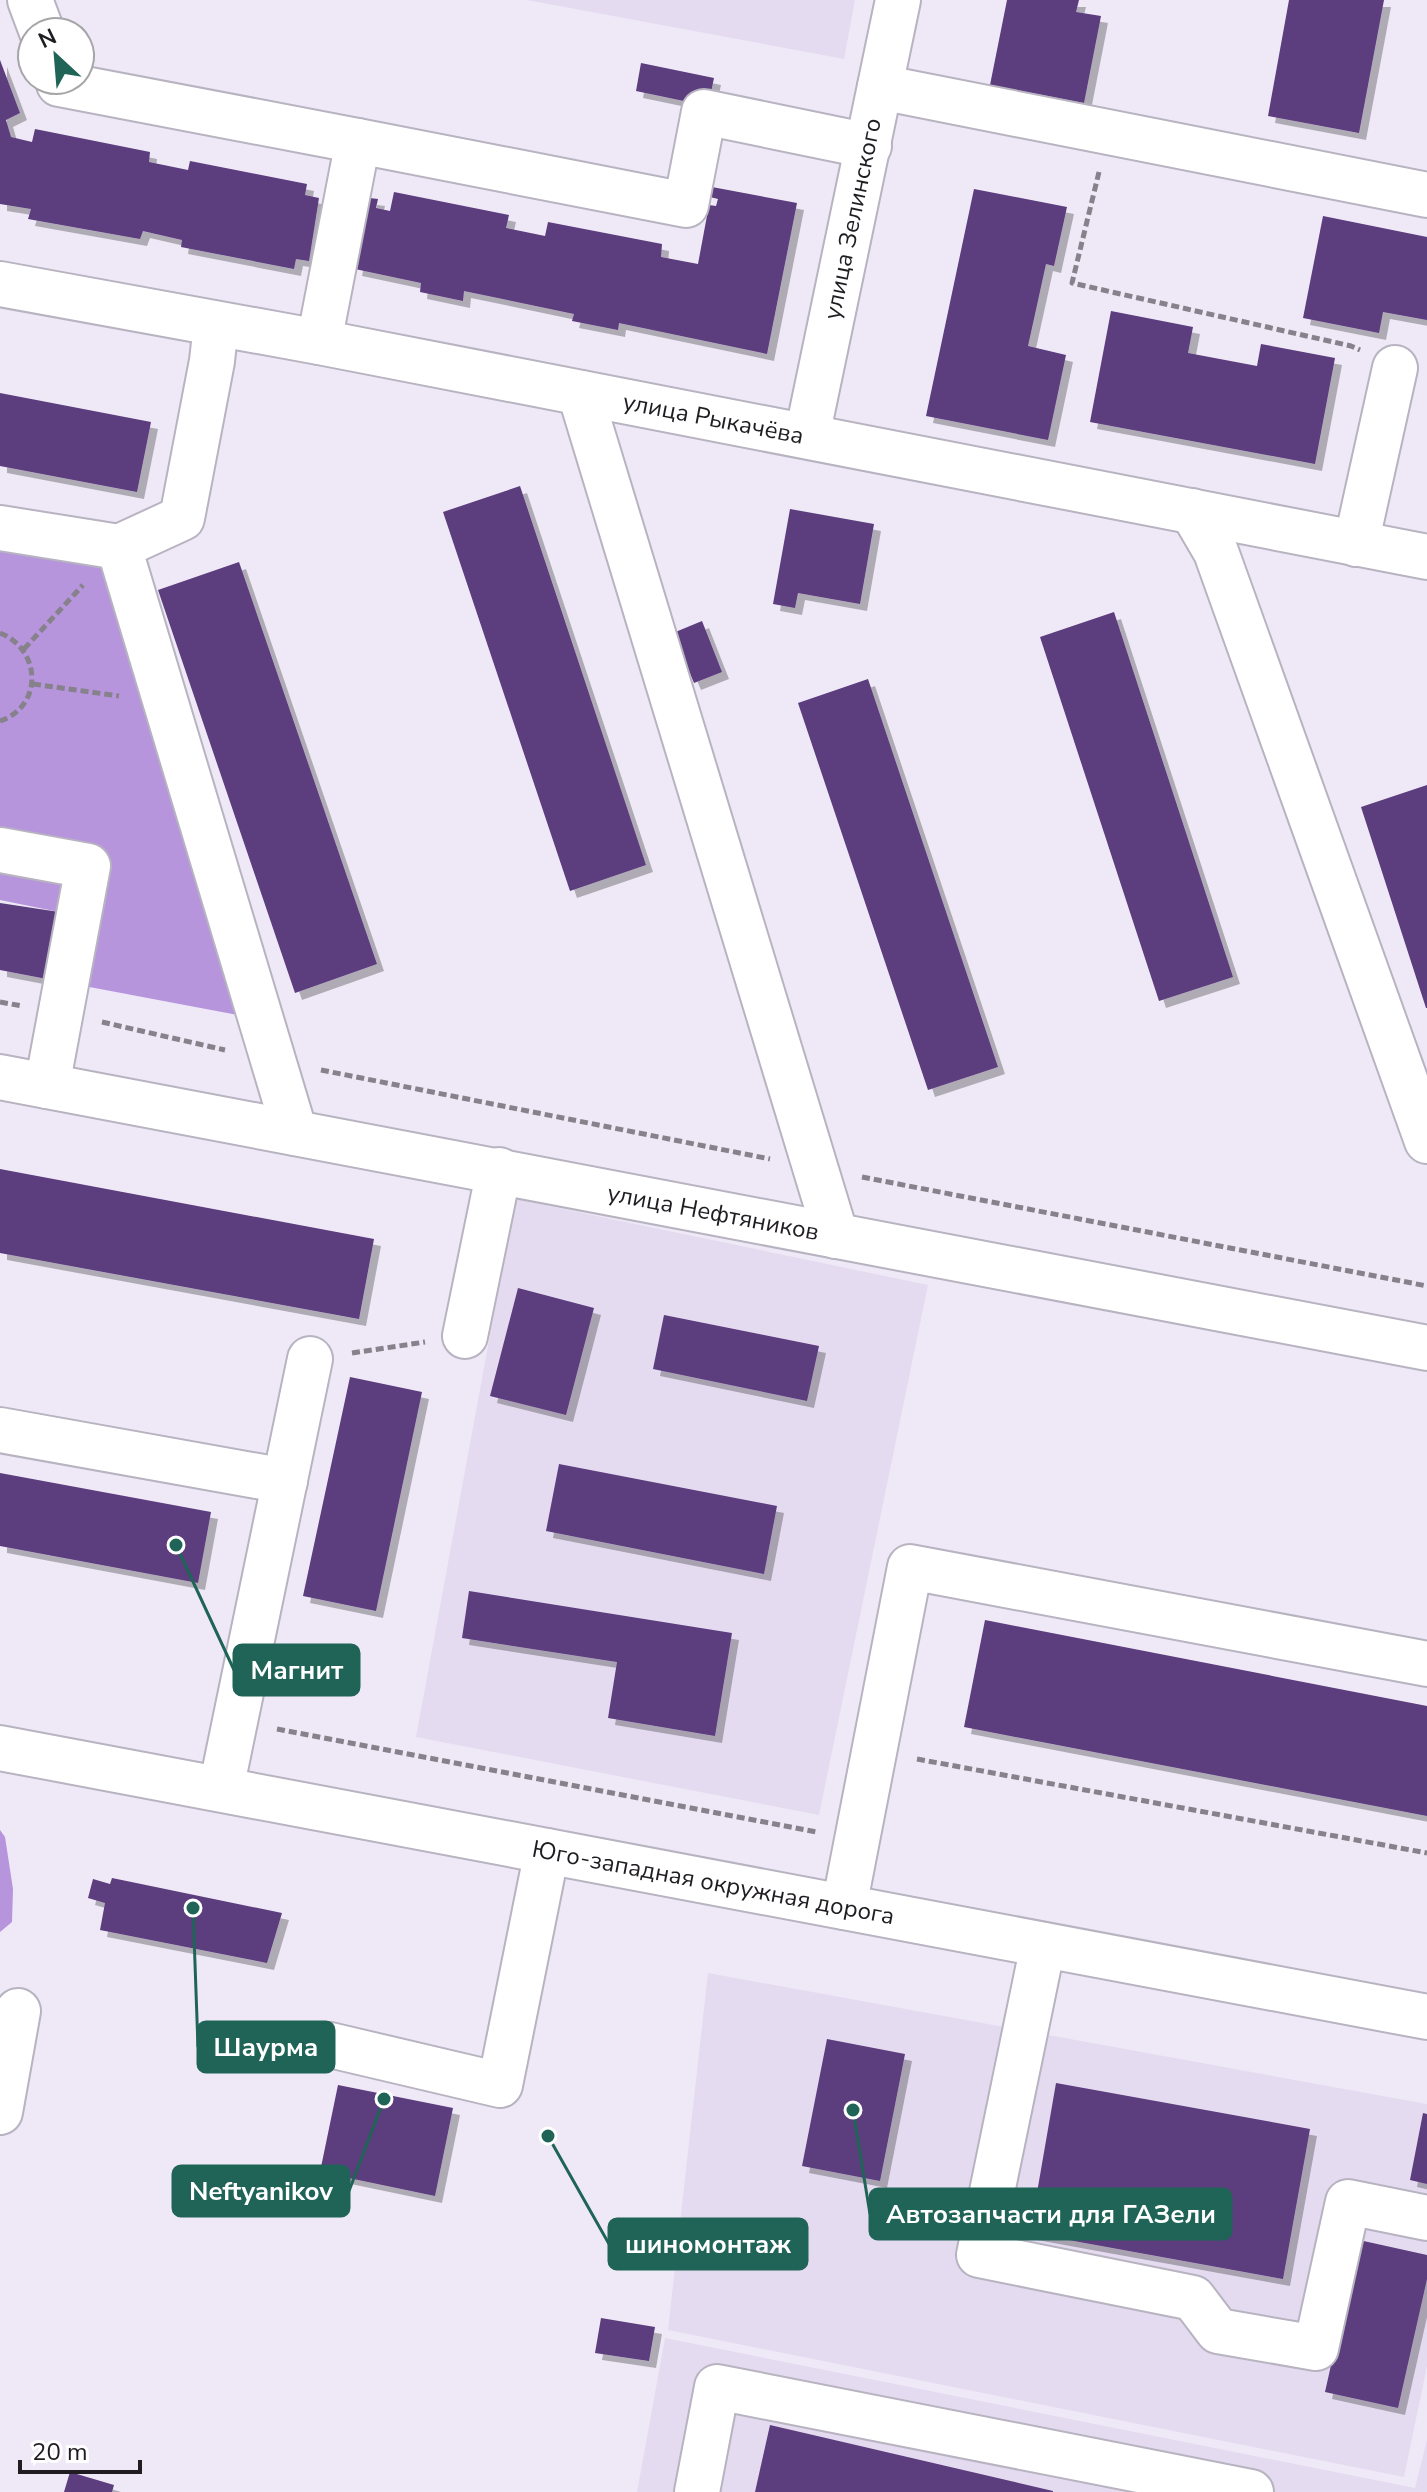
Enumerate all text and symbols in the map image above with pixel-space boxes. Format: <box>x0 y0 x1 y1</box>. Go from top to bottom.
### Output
north arrow <box>16 16 96 96</box>
text: N <box>34 22 62 56</box>
street label: улица Зелинского <box>816 115 889 322</box>
street label: улица Рыкачёва <box>620 385 807 452</box>
street label: улица Нефтяников <box>605 1177 822 1248</box>
callout: Магнит <box>234 1645 359 1695</box>
text: Магнит <box>251 1653 344 1688</box>
street label: Юго-западная окружная дорога <box>530 1833 897 1932</box>
callout: Шаурма <box>198 2022 334 2072</box>
text: Шаурма <box>214 2030 318 2065</box>
callout: Neftyanikov <box>173 2166 349 2216</box>
text: Neftyanikov <box>189 2174 333 2209</box>
callout: Автозапчасти для ГАЗели <box>870 2189 1231 2239</box>
text: Автозапчасти для ГАЗели <box>886 2197 1216 2232</box>
callout: шиномонтаж <box>609 2219 807 2269</box>
text: шиномонтаж <box>625 2227 791 2262</box>
scale bar <box>20 2424 140 2474</box>
text: 20 m <box>32 2436 88 2468</box>

